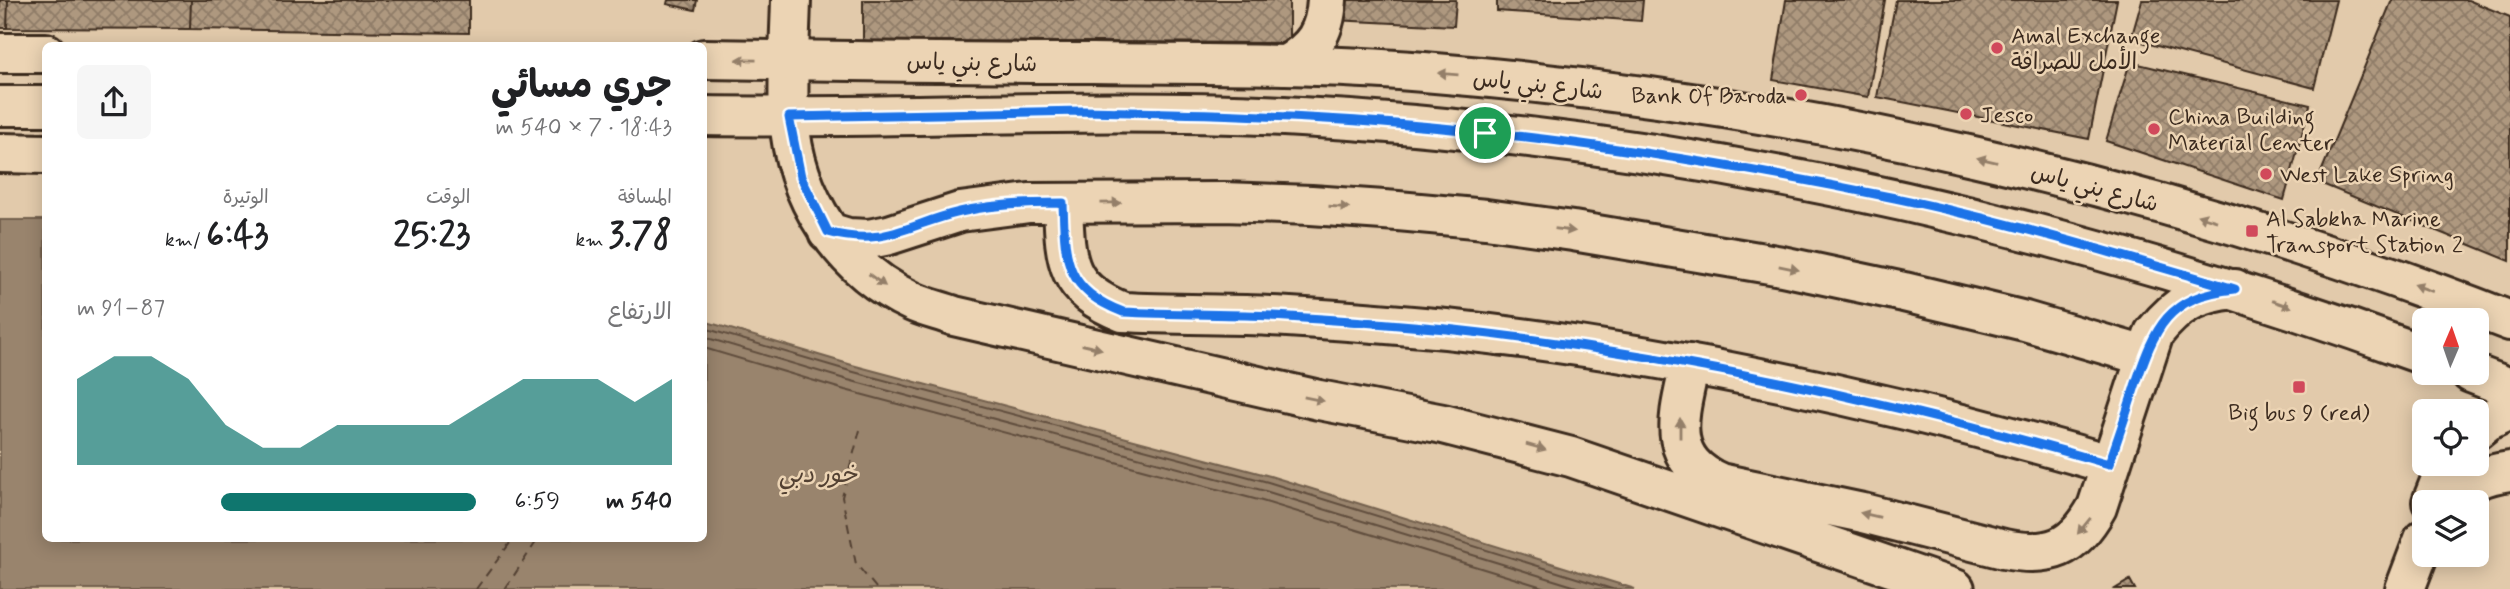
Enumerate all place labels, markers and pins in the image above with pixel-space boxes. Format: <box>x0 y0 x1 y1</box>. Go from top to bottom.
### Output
place label: Amal Exchange الأمل للصرافة <box>2011 22 2160 78</box>
marker: Amal Exchange الأمل للصرافة <box>1989 40 2005 56</box>
place label: Bank Of Baroda <box>1631 82 1787 112</box>
marker: Bank Of Baroda <box>1793 87 1809 103</box>
place label: Jesco <box>1980 101 2033 131</box>
pin <box>1455 103 1515 163</box>
place label: China Building Material Center <box>2168 103 2334 159</box>
marker: Jesco <box>1958 106 1974 122</box>
marker: China Building Material Center <box>2146 121 2162 137</box>
place label: West Lake Spring <box>2280 161 2454 191</box>
marker: West Lake Spring <box>2258 166 2274 182</box>
place label: Al Sabkha Marine Transport Station 2 <box>2266 205 2463 261</box>
marker: Al Sabkha Marine Transport Station 2 <box>2244 223 2260 239</box>
marker: Big bus 9 (red) <box>2291 379 2307 395</box>
place label: Big bus 9 (red) <box>2228 399 2370 431</box>

